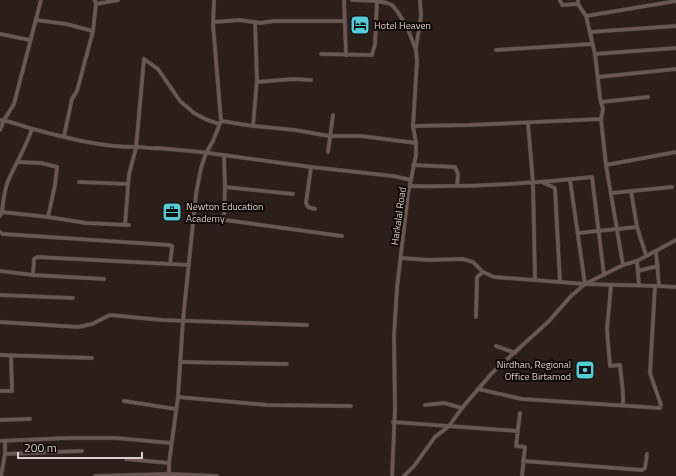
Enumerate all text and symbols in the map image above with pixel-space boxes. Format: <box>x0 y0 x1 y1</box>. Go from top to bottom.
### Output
hotel icon: Hotel Heaven <box>349 14 371 36</box>
place label: Hotel Heaven <box>374 18 431 33</box>
street label: Harkalal Road <box>387 186 410 246</box>
place label: Newton Education Academy <box>186 199 263 226</box>
office icon: Newton Education Academy <box>161 201 183 223</box>
place label: Nirdhan, Regional Office Birtamod <box>497 357 571 384</box>
bank icon: Nirdhan, Regional Office Birtamod <box>574 359 596 381</box>
scale bar <box>18 434 142 460</box>
text: 200 m <box>24 438 57 457</box>

